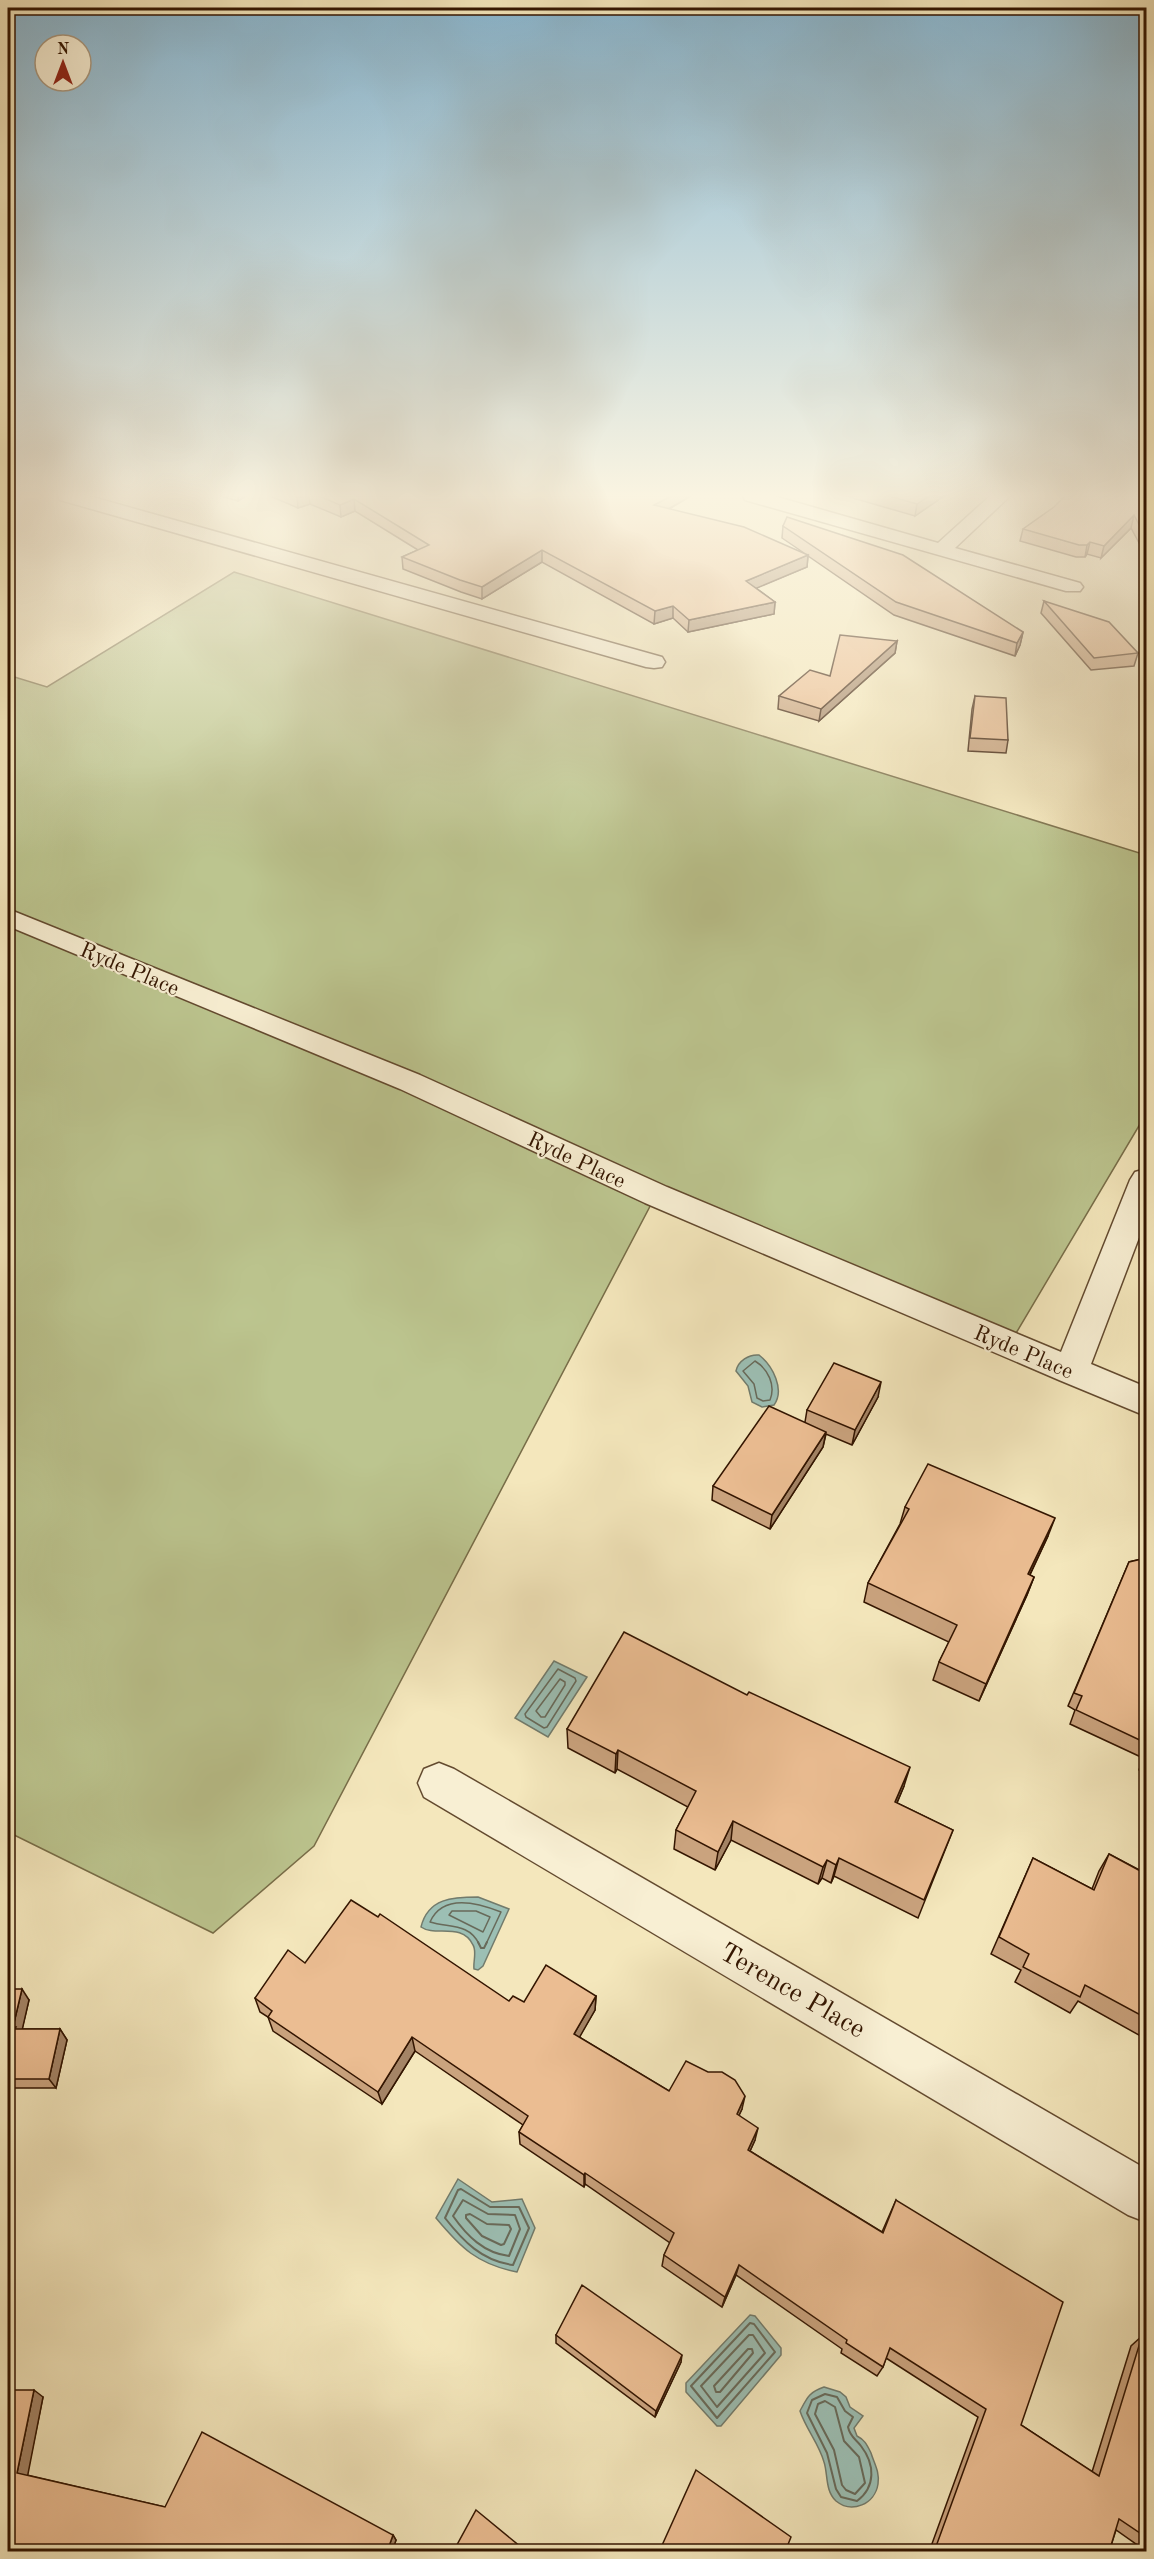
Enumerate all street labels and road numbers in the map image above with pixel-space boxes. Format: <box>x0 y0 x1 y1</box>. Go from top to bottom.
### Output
street label: Ryde Place <box>76 939 182 1001</box>
street label: Ryde Place <box>524 1129 629 1193</box>
street label: Ryde Place <box>970 1322 1076 1384</box>
street label: Terence Place <box>715 1939 870 2044</box>

